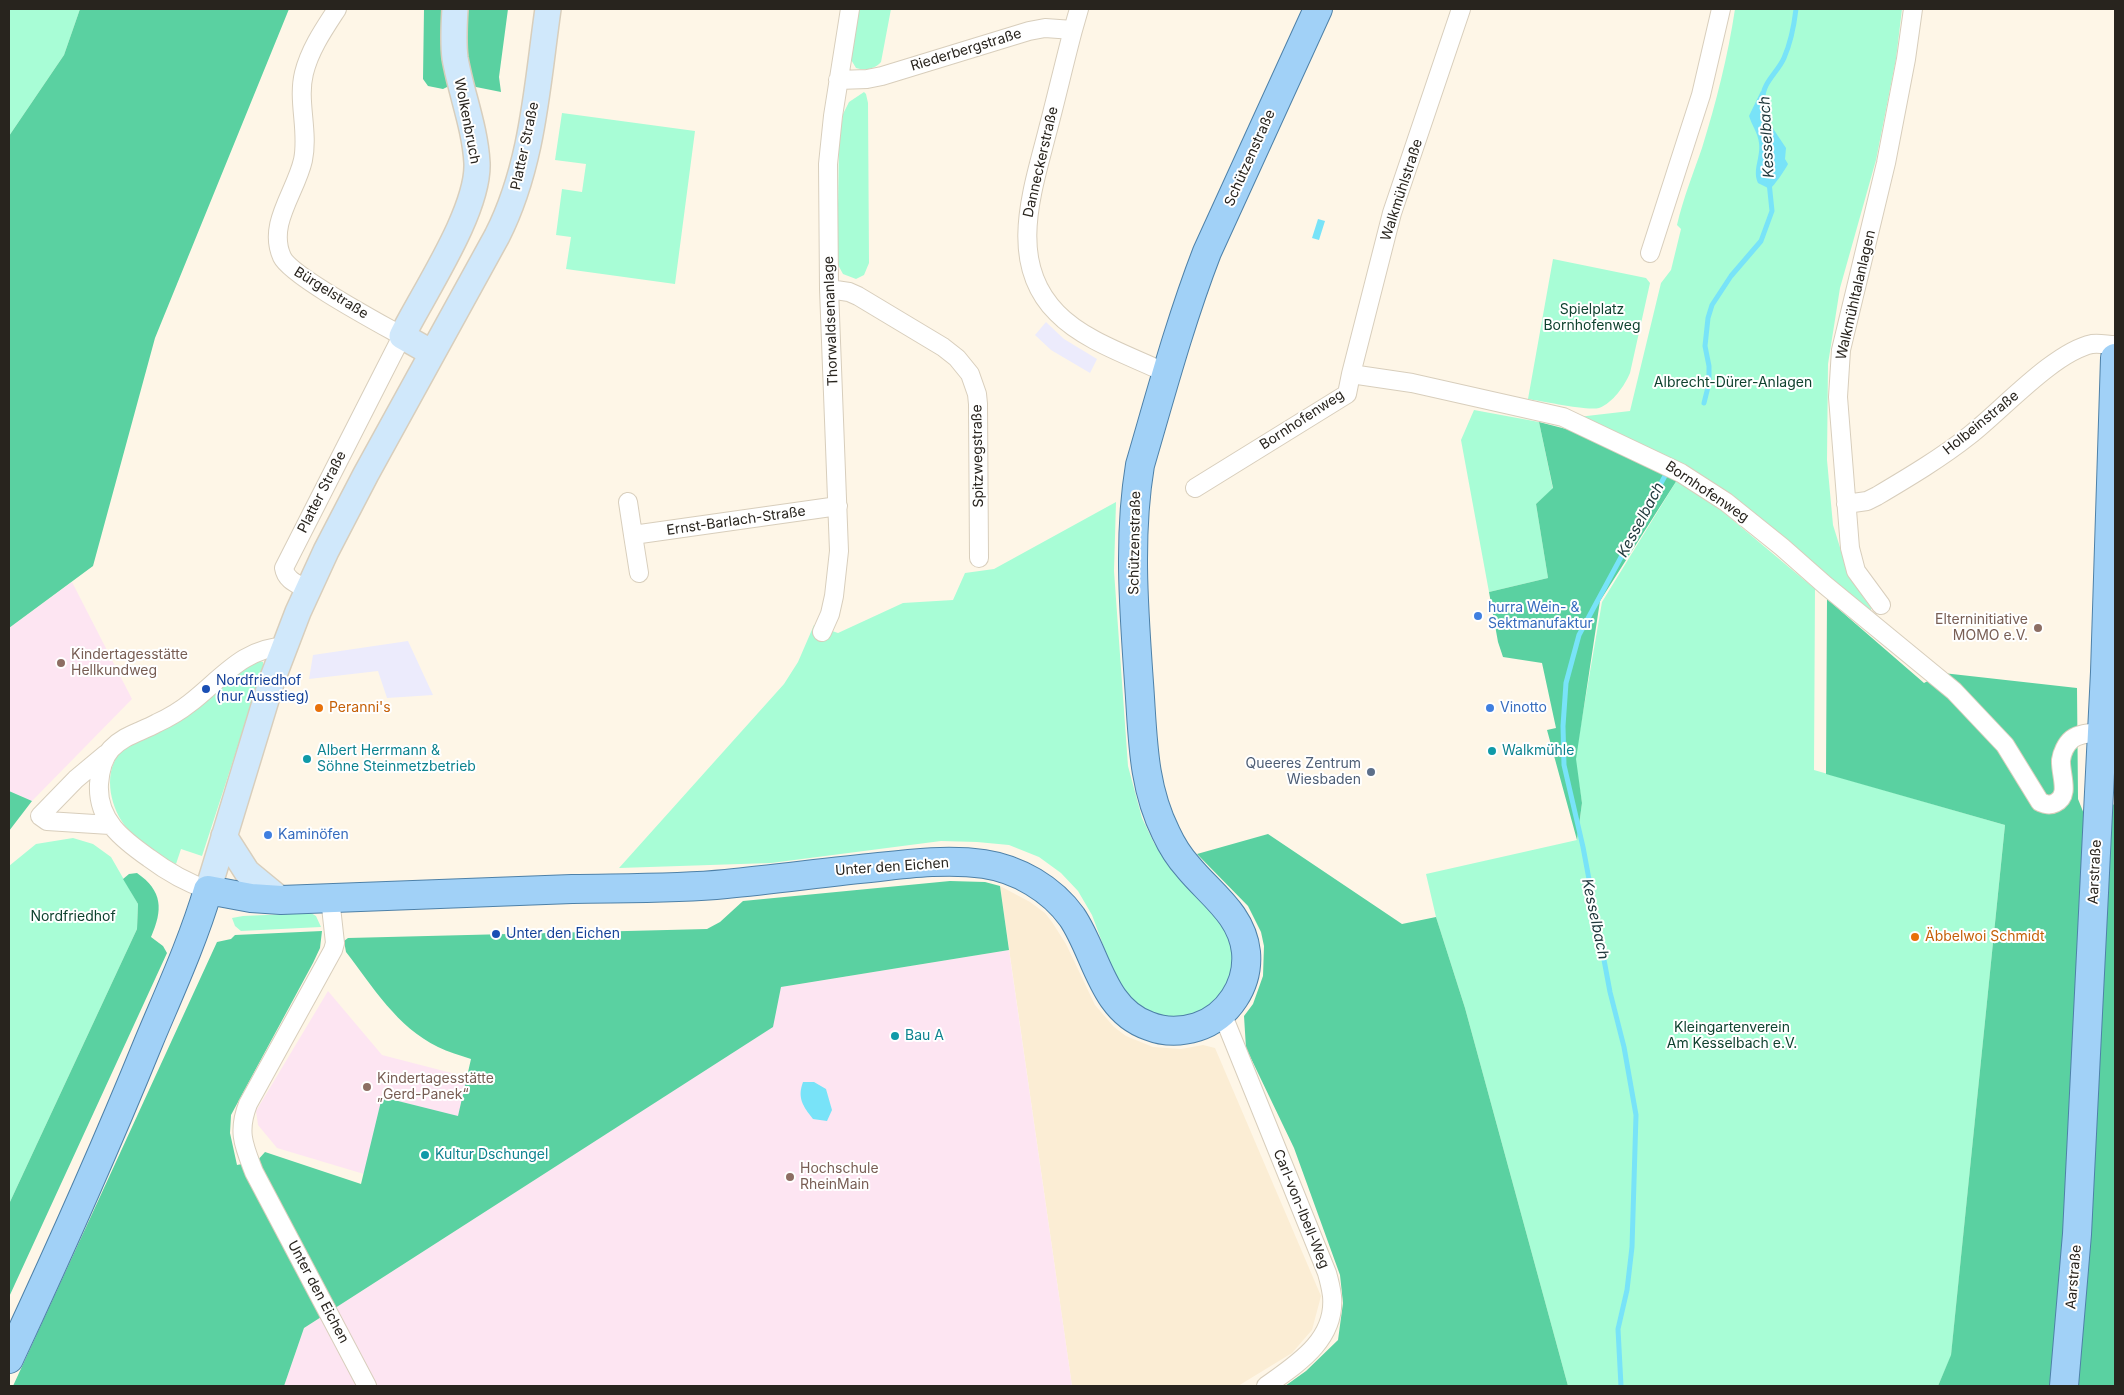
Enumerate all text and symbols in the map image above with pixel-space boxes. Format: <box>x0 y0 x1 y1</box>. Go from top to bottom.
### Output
street label: Riederbergstraße <box>909 25 1023 75</box>
street label: Wolkenbruch <box>450 77 484 165</box>
water label: Kesselbach <box>1756 96 1778 178</box>
street label: Platter Straße <box>507 100 543 192</box>
street label: Danneckerstraße <box>1020 105 1062 219</box>
street label: Schützenstraße <box>1221 107 1279 209</box>
street label: Walkmühlstraße <box>1378 137 1426 243</box>
street label: Walkmühltalanlagen <box>1833 228 1879 362</box>
street label: Thorwaldsenanlage <box>820 256 842 386</box>
street label: Bürgelstraße <box>291 263 371 323</box>
park label: Spielplatz Bornhofenweg <box>1543 302 1641 334</box>
park label: Albrecht-Dürer-Anlagen <box>1654 375 1812 391</box>
street label: Bornhofenweg <box>1257 387 1347 453</box>
street label: Holbeinstraße <box>1940 387 2022 459</box>
street label: Spitzwegstraße <box>969 404 987 508</box>
street label: Platter Straße <box>294 448 350 536</box>
street label: Bornhofenweg <box>1662 458 1752 526</box>
water label: Kesselbach <box>1614 480 1668 560</box>
street label: Schützenstraße <box>1126 491 1144 595</box>
street label: Ernst-Barlach-Straße <box>665 503 807 539</box>
place label: hurra Wein- & Sektmanufaktur <box>1488 600 1593 632</box>
marker: hurra Wein- & Sektmanufaktur <box>1472 610 1484 622</box>
place label: Elterninitiative MOMO e.V. <box>1935 612 2028 644</box>
marker: Elterninitiative MOMO e.V. <box>2032 622 2044 634</box>
place label: Kindertagesstätte Hellkundweg <box>71 647 188 680</box>
marker: Kindertagesstätte Hellkundweg <box>55 657 67 669</box>
place label: Nordfriedhof (nur Ausstieg) <box>216 673 309 706</box>
marker: Nordfriedhof (nur Ausstieg) <box>200 683 212 695</box>
place label: Peranni's <box>329 700 391 716</box>
place label: Vinotto <box>1500 700 1547 716</box>
marker: Peranni's <box>313 702 325 714</box>
marker: Vinotto <box>1484 702 1496 714</box>
place label: Albert Herrmann & Söhne Steinmetzbetrieb <box>317 743 476 776</box>
place label: Walkmühle <box>1502 743 1574 759</box>
marker: Walkmühle <box>1486 745 1498 757</box>
marker: Albert Herrmann & Söhne Steinmetzbetrieb <box>301 753 313 765</box>
place label: Queeres Zentrum Wiesbaden <box>1246 756 1361 789</box>
marker: Queeres Zentrum Wiesbaden <box>1365 766 1377 778</box>
place label: Kaminöfen <box>278 827 349 843</box>
marker: Kaminöfen <box>262 829 274 841</box>
street label: Aarstraße <box>2085 839 2105 905</box>
street label: Unter den Eichen <box>835 855 949 879</box>
water label: Kesselbach <box>1578 877 1612 961</box>
park label: Nordfriedhof <box>30 909 116 925</box>
place label: Unter den Eichen <box>506 926 620 942</box>
marker: Unter den Eichen <box>490 928 502 940</box>
place label: Äbbelwoi Schmidt <box>1925 929 2045 945</box>
marker: Äbbelwoi Schmidt <box>1909 931 1921 943</box>
park label: Kleingartenverein Am Kesselbach e.V. <box>1667 1020 1797 1052</box>
place label: Bau A <box>905 1028 944 1044</box>
marker: Bau A <box>889 1030 901 1042</box>
place label: Kindertagesstätte „Gerd-Panek“ <box>377 1071 494 1104</box>
marker: Kindertagesstätte „Gerd-Panek“ <box>361 1081 373 1093</box>
place label: Kultur Dschungel <box>435 1147 548 1163</box>
street label: Carl-von-Ibell-Weg <box>1269 1147 1333 1271</box>
marker: Kultur Dschungel <box>419 1149 431 1161</box>
place label: Hochschule RheinMain <box>800 1161 879 1194</box>
marker: Hochschule RheinMain <box>784 1171 796 1183</box>
street label: Unter den Eichen <box>284 1238 352 1346</box>
street label: Aarstraße <box>2063 1244 2085 1310</box>

